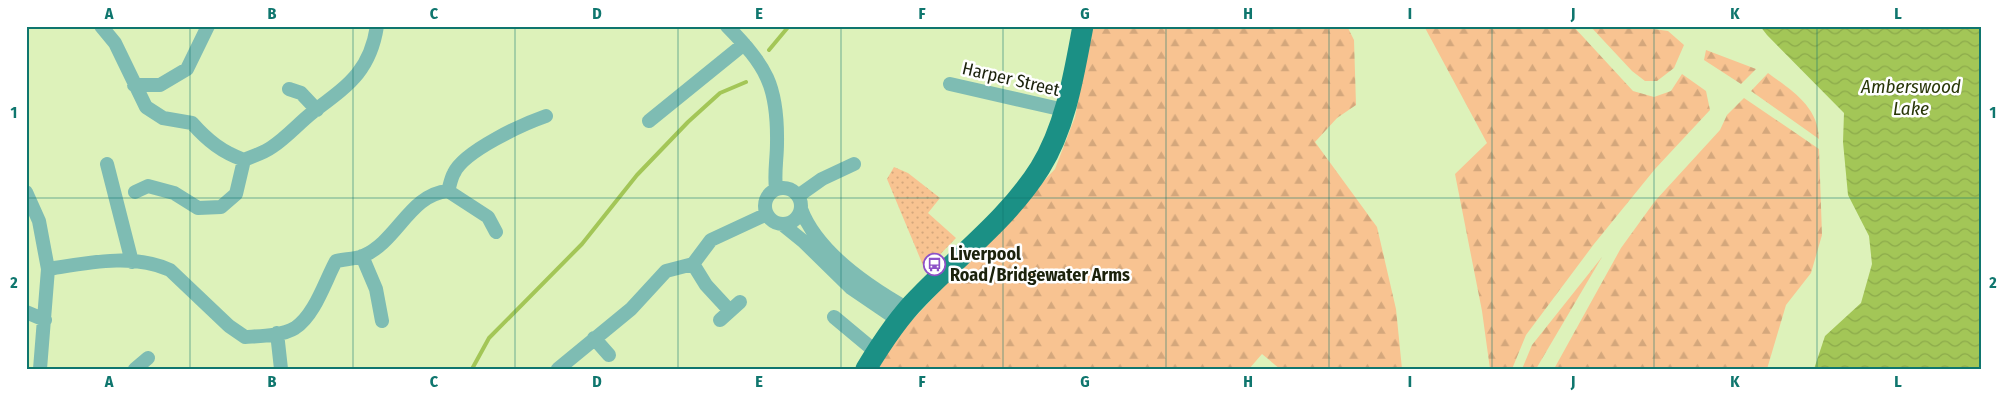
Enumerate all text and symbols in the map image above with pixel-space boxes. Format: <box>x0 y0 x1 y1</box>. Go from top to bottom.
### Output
text: A <box>104 4 114 23</box>
text: B <box>268 4 277 23</box>
text: C <box>430 4 439 23</box>
text: D <box>592 4 602 23</box>
text: E <box>755 4 763 23</box>
text: F <box>918 4 926 23</box>
text: G <box>1080 4 1090 23</box>
text: H <box>1243 4 1253 23</box>
text: I <box>1408 4 1412 23</box>
text: J <box>1570 4 1575 23</box>
text: K <box>1730 4 1740 23</box>
text: L <box>1894 4 1902 23</box>
street label: Harper Street <box>960 57 1062 101</box>
water label: Amberswood Lake <box>1860 75 1961 120</box>
text: 1 <box>11 103 17 122</box>
text: 1 <box>1990 103 1996 122</box>
place label: Liverpool Road/Bridgewater Arms <box>950 243 1130 286</box>
bus stop icon: Liverpool Road/Bridgewater Arms <box>922 252 946 276</box>
text: 2 <box>9 273 18 292</box>
text: 2 <box>1988 273 1997 292</box>
text: A <box>104 372 114 391</box>
text: B <box>268 372 277 391</box>
text: C <box>430 372 439 391</box>
text: D <box>592 372 602 391</box>
text: E <box>755 372 763 391</box>
text: F <box>918 372 926 391</box>
text: G <box>1080 372 1090 391</box>
text: H <box>1243 372 1253 391</box>
text: I <box>1408 372 1412 391</box>
text: J <box>1570 372 1575 391</box>
text: K <box>1730 372 1740 391</box>
text: L <box>1894 372 1902 391</box>

